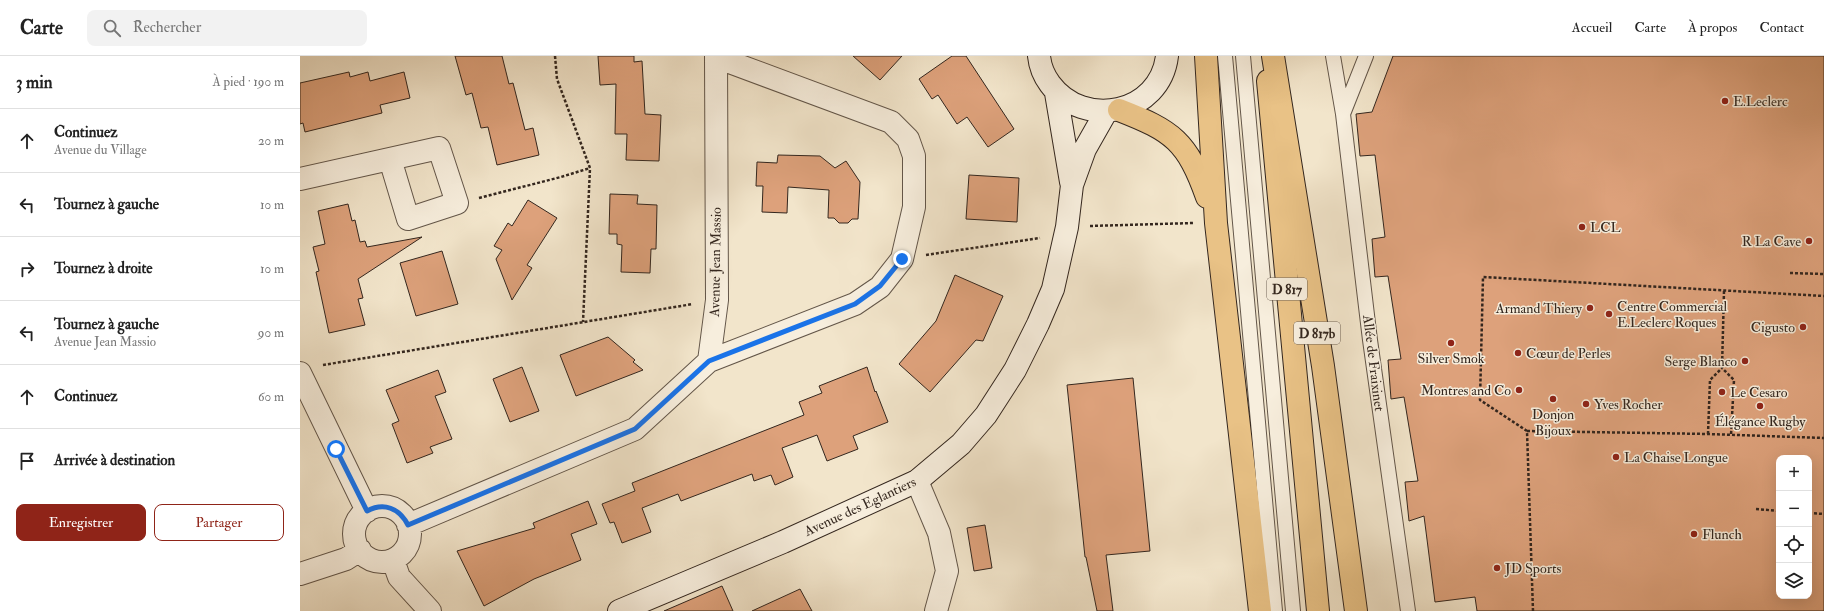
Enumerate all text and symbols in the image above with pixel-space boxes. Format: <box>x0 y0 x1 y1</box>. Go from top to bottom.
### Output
search box <box>87 10 367 46</box>
text: Carte <box>20 16 63 40</box>
icon: search <box>101 17 123 39</box>
text: Rechercher <box>133 18 201 37</box>
text: Accueil <box>1572 19 1612 36</box>
text: Carte <box>1634 19 1666 36</box>
text: À propos <box>1688 19 1737 36</box>
text: Contact <box>1759 19 1804 36</box>
text: 3 min <box>16 72 53 93</box>
text: À pied · 190 m <box>213 74 284 90</box>
place label: E.Leclerc <box>1733 93 1788 110</box>
marker: E.Leclerc <box>1720 96 1730 106</box>
text: Continuez <box>54 123 118 142</box>
icon: ahead <box>16 130 38 152</box>
text: 20 m <box>258 133 284 149</box>
text: Avenue du Village <box>54 142 147 158</box>
icon: left <box>16 194 38 216</box>
text: Tournez à gauche <box>54 195 159 214</box>
text: 10 m <box>260 197 284 213</box>
street label: Avenue Jean Massio <box>706 207 725 318</box>
place label: LCL <box>1590 219 1621 236</box>
marker: LCL <box>1577 222 1587 232</box>
place label: R La Cave <box>1742 233 1801 250</box>
marker: R La Cave <box>1804 236 1814 246</box>
route end <box>893 250 911 268</box>
icon: right <box>16 258 38 280</box>
text: Tournez à droite <box>54 259 153 278</box>
text: 10 m <box>260 261 284 277</box>
road number: D 817 <box>1267 278 1307 300</box>
place label: Centre Commercial E.Leclerc Roques <box>1617 298 1728 331</box>
place label: Armand Thiery <box>1495 300 1583 318</box>
marker: Armand Thiery <box>1585 303 1595 313</box>
marker: Centre Commercial E.Leclerc Roques <box>1604 309 1614 319</box>
street label: Allée de Fraixinet <box>1359 313 1388 413</box>
text: Tournez à gauche <box>54 315 159 334</box>
place label: Cigusto <box>1751 319 1795 336</box>
icon: left <box>16 322 38 344</box>
road number: D 817b <box>1294 322 1340 344</box>
marker: Cigusto <box>1798 322 1808 332</box>
text: 90 m <box>258 325 284 341</box>
text: Avenue Jean Massio <box>54 334 156 350</box>
marker: Silver Smok <box>1446 338 1456 348</box>
place label: Cœur de Perles <box>1526 345 1611 362</box>
marker: Cœur de Perles <box>1513 348 1523 358</box>
place label: Silver Smok <box>1418 350 1485 367</box>
place label: Serge Blanco <box>1665 353 1737 370</box>
marker: Serge Blanco <box>1740 356 1750 366</box>
place label: Montres and Co <box>1421 382 1511 399</box>
place label: Le Cesaro <box>1730 384 1788 401</box>
marker: Montres and Co <box>1514 385 1524 395</box>
icon: ahead <box>16 386 38 408</box>
text: Continuez <box>54 387 118 406</box>
marker: Le Cesaro <box>1717 387 1727 397</box>
text: 60 m <box>258 389 284 405</box>
marker: Donjon Bijoux <box>1548 394 1558 404</box>
place label: Yves Rocher <box>1594 396 1663 413</box>
marker: Yves Rocher <box>1581 399 1591 409</box>
marker: Élégance Rugby <box>1755 401 1765 411</box>
place label: Donjon Bijoux <box>1532 406 1574 439</box>
place label: Élégance Rugby <box>1715 413 1806 431</box>
route start <box>327 440 345 458</box>
place label: La Chaise Longue <box>1624 449 1728 466</box>
icon: arrive <box>16 450 38 472</box>
text: Arrivée à destination <box>54 451 175 470</box>
marker: La Chaise Longue <box>1611 452 1621 462</box>
map controls <box>1776 455 1812 599</box>
button: + <box>1776 455 1812 491</box>
street label: Avenue des Eglantiers <box>801 473 919 540</box>
button: − <box>1776 491 1812 527</box>
button: Enregistrer <box>16 504 146 541</box>
button: Partager <box>154 504 284 541</box>
place label: Flunch <box>1702 526 1742 543</box>
button: locate <box>1776 527 1812 563</box>
marker: Flunch <box>1689 529 1699 539</box>
place label: JD Sports <box>1504 560 1561 578</box>
marker: JD Sports <box>1492 563 1502 573</box>
button: layers <box>1776 563 1812 599</box>

